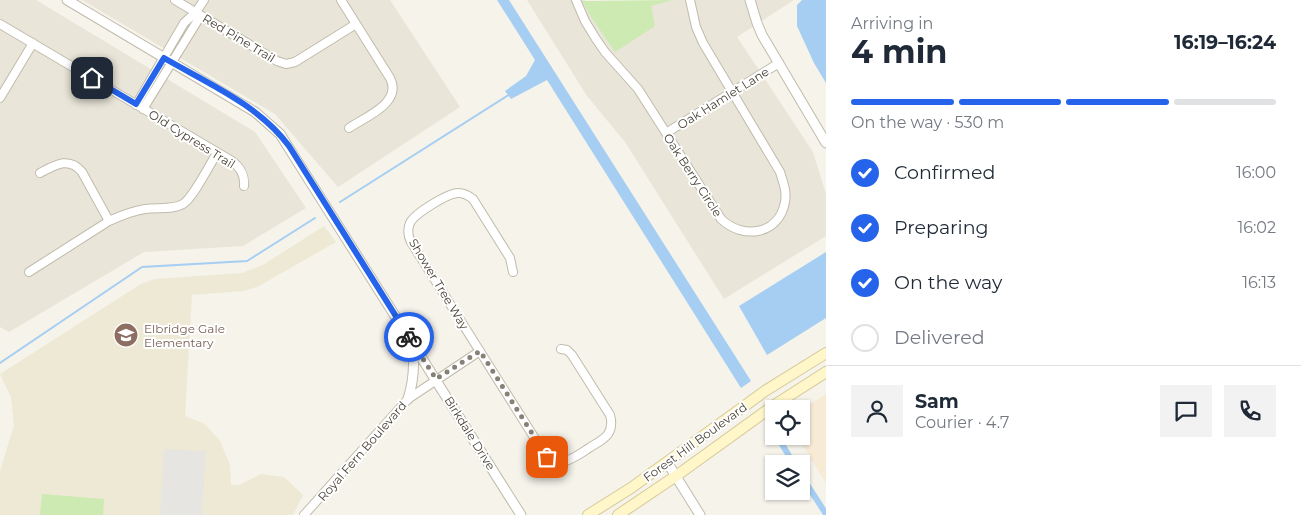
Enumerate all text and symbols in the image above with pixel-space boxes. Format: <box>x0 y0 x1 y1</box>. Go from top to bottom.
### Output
street label: Red Pine Trail <box>200 10 278 66</box>
text: Arriving in <box>851 14 933 33</box>
text: 16:19–16:24 <box>1174 31 1276 54</box>
text: 4 min <box>851 32 947 71</box>
pin <box>71 57 113 99</box>
icon: home <box>78 64 106 92</box>
street label: Oak Hamlet Lane <box>674 64 772 132</box>
street label: Old Cypress Trail <box>146 106 238 172</box>
text: On the way · 530 m <box>851 113 1004 132</box>
street label: Oak Berry Circle <box>660 130 726 220</box>
icon: check <box>851 159 879 187</box>
text: Confirmed <box>894 161 995 184</box>
text: 16:00 <box>1236 163 1276 182</box>
icon: check <box>851 214 879 242</box>
text: Preparing <box>894 216 989 239</box>
text: 16:02 <box>1237 218 1276 237</box>
street label: Shower Tree Way <box>406 236 472 333</box>
icon: check <box>851 269 879 297</box>
text: On the way <box>894 271 1002 294</box>
text: 16:13 <box>1242 273 1276 292</box>
courier <box>384 312 434 362</box>
place label: Elbridge Gale Elementary <box>144 321 225 350</box>
school or university icon: Elbridge Gale Elementary <box>113 322 139 348</box>
icon: bike <box>395 323 423 351</box>
text: Delivered <box>894 326 985 349</box>
button: person <box>851 385 903 437</box>
button: chat <box>1160 385 1212 437</box>
button: phone <box>1224 385 1276 437</box>
text: Sam <box>915 390 959 413</box>
street label: Birkdale Drive <box>441 393 499 473</box>
street label: Royal Fern Boulevard <box>315 398 409 504</box>
street label: Forest Hill Boulevard <box>640 399 750 485</box>
map controls <box>765 400 810 500</box>
button: locate <box>765 400 810 445</box>
text: Courier · 4.7 <box>915 413 1009 432</box>
pin <box>526 436 568 478</box>
icon: bag <box>533 443 561 471</box>
button: layers <box>765 455 810 500</box>

